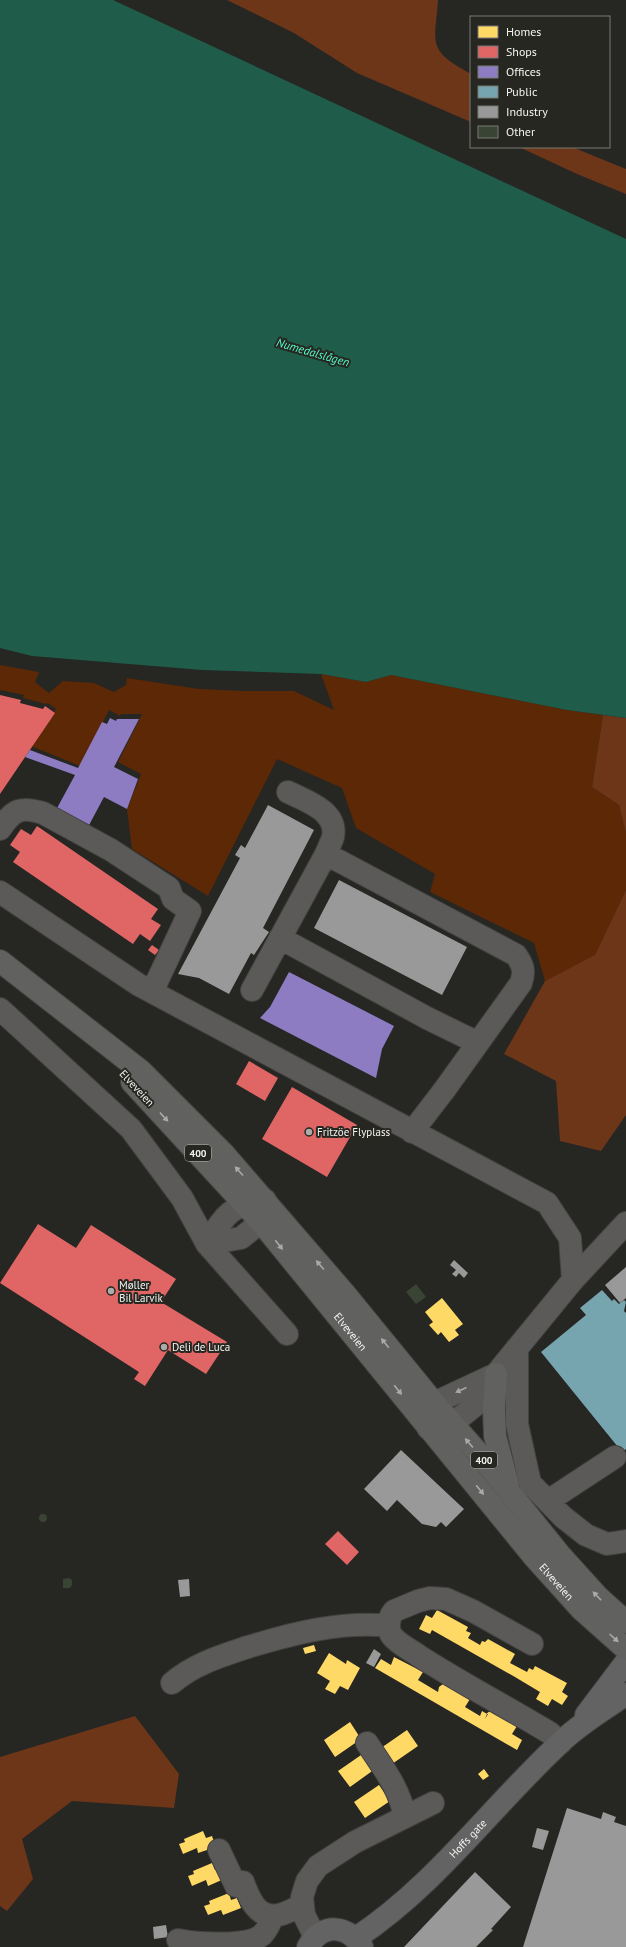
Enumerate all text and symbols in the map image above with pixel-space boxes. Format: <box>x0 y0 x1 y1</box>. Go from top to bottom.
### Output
legend <box>470 16 610 148</box>
text: Homes <box>506 24 541 39</box>
text: Shops <box>506 44 537 59</box>
text: Offices <box>506 64 541 79</box>
text: Public <box>506 84 538 99</box>
text: Industry <box>506 104 548 119</box>
text: Other <box>506 124 535 139</box>
water label: Numedalslågen <box>275 334 351 370</box>
street label: Elveveien <box>117 1067 157 1109</box>
one-way arrow <box>159 1112 169 1122</box>
place label: Fritzöe Flyplass <box>317 1125 391 1139</box>
marker: Fritzöe Flyplass <box>304 1127 314 1137</box>
road number: 400 <box>185 1145 211 1161</box>
one-way arrow <box>235 1166 244 1175</box>
one-way arrow <box>275 1239 283 1250</box>
one-way arrow <box>315 1259 324 1270</box>
place label: Møller Bil Larvik <box>119 1278 163 1305</box>
marker: Møller Bil Larvik <box>106 1286 116 1296</box>
street label: Elveveien <box>331 1310 370 1354</box>
one-way arrow <box>381 1338 389 1349</box>
place label: Deli de Luca <box>172 1340 230 1354</box>
marker: Deli de Luca <box>159 1342 169 1352</box>
one-way arrow <box>393 1385 402 1396</box>
one-way arrow <box>455 1387 467 1393</box>
one-way arrow <box>464 1437 473 1448</box>
road number: 400 <box>471 1452 497 1468</box>
one-way arrow <box>475 1485 484 1496</box>
street label: Elveveien <box>536 1560 577 1603</box>
one-way arrow <box>592 1591 602 1601</box>
one-way arrow <box>609 1634 619 1643</box>
street label: Hoffs gate <box>446 1816 490 1861</box>

